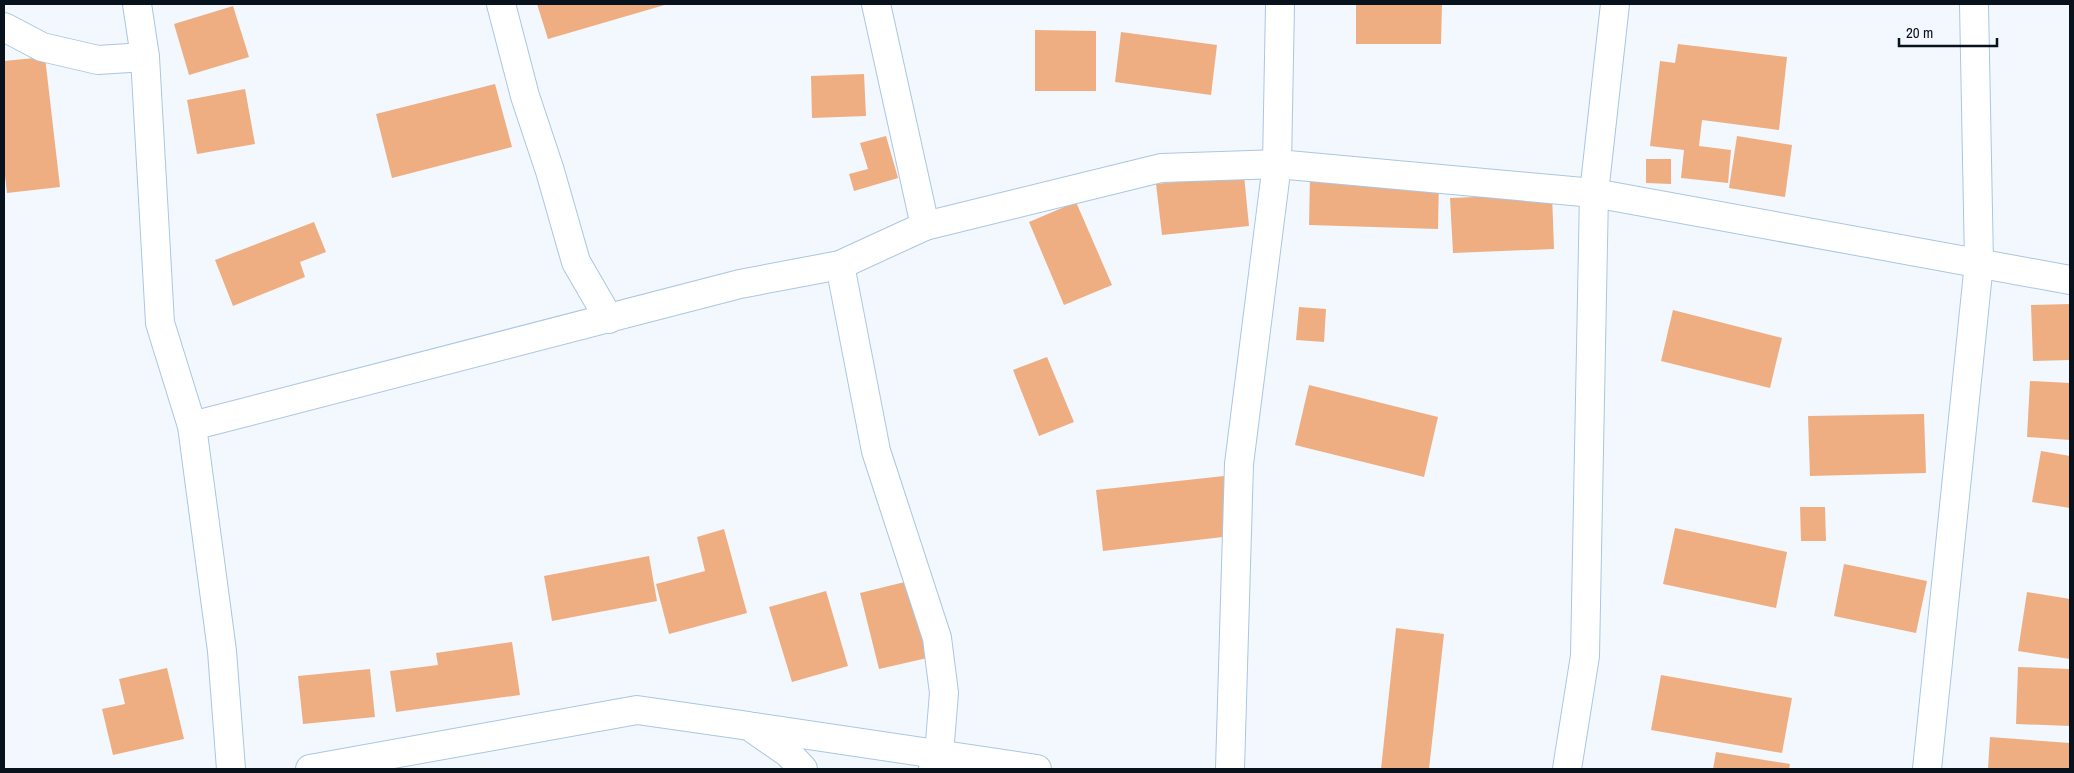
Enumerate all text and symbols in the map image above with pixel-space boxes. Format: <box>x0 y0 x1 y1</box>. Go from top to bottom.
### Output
scale bar <box>1899 15 1996 47</box>
text: 20 m <box>1906 22 1933 43</box>

